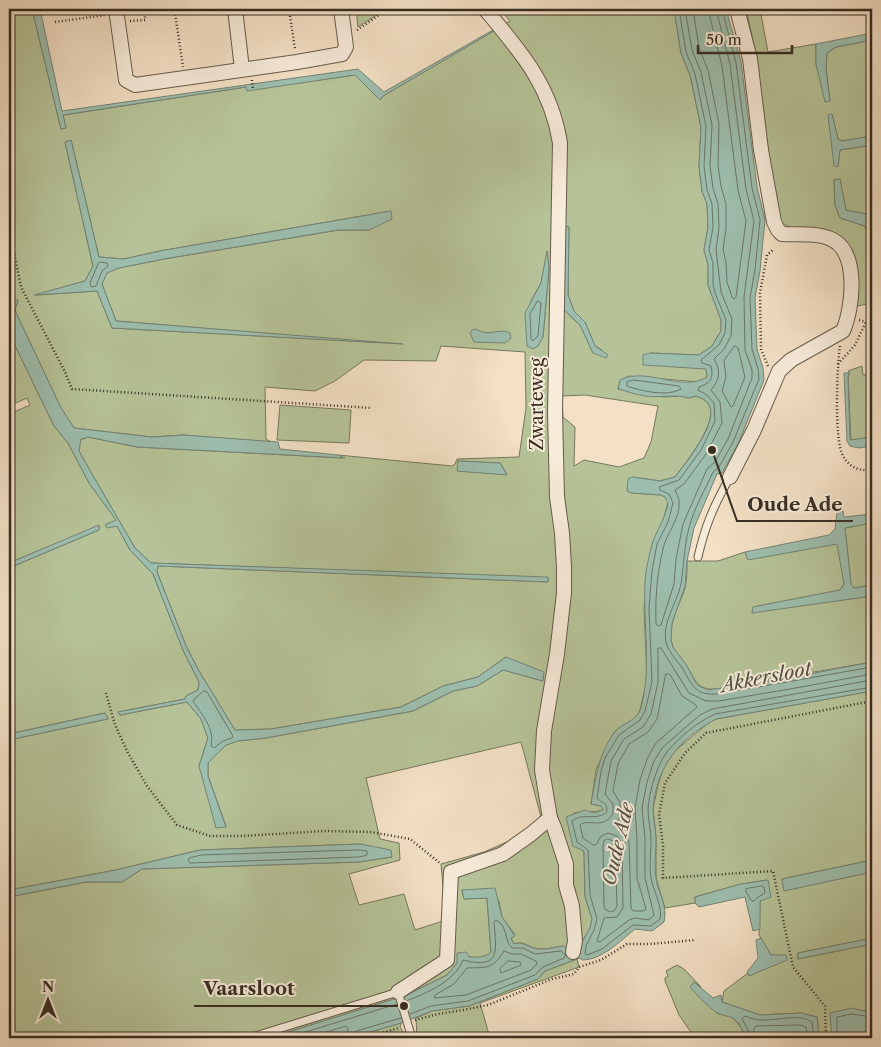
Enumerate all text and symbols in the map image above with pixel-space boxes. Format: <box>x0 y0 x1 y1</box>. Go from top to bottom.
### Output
scale bar <box>698 22 792 54</box>
text: 50 m <box>706 30 742 49</box>
street label: Zwarteweg <box>526 357 548 451</box>
callout: Oude Ade <box>737 487 853 521</box>
text: Oude Ade <box>747 493 843 516</box>
water label: Akkersloot <box>716 657 814 698</box>
water label: Oude Ade <box>597 799 639 888</box>
callout: Vaarsloot <box>194 972 305 1006</box>
north arrow <box>22 974 72 1024</box>
text: Vaarsloot <box>202 977 295 1000</box>
text: N <box>42 978 54 996</box>

